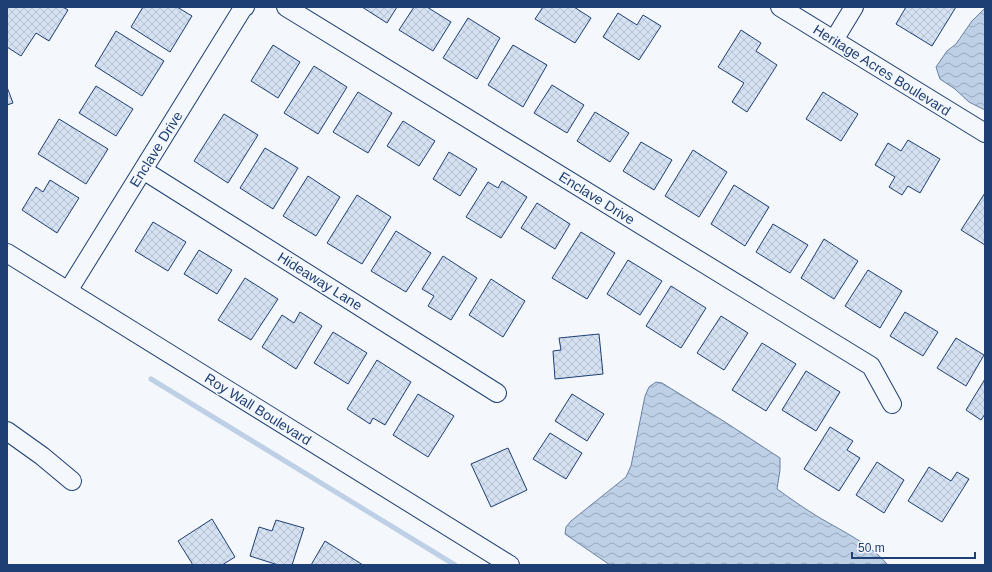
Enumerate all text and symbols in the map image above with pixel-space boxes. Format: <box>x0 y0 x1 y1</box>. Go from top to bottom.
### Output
street label: Heritage Acres Boulevard <box>810 21 954 119</box>
street label: Enclave Drive <box>126 108 186 190</box>
street label: Enclave Drive <box>556 168 638 228</box>
street label: Hideaway Lane <box>275 249 365 313</box>
street label: Roy Wall Boulevard <box>202 370 314 448</box>
scale bar <box>852 534 975 560</box>
text: 50 m <box>858 541 885 555</box>

